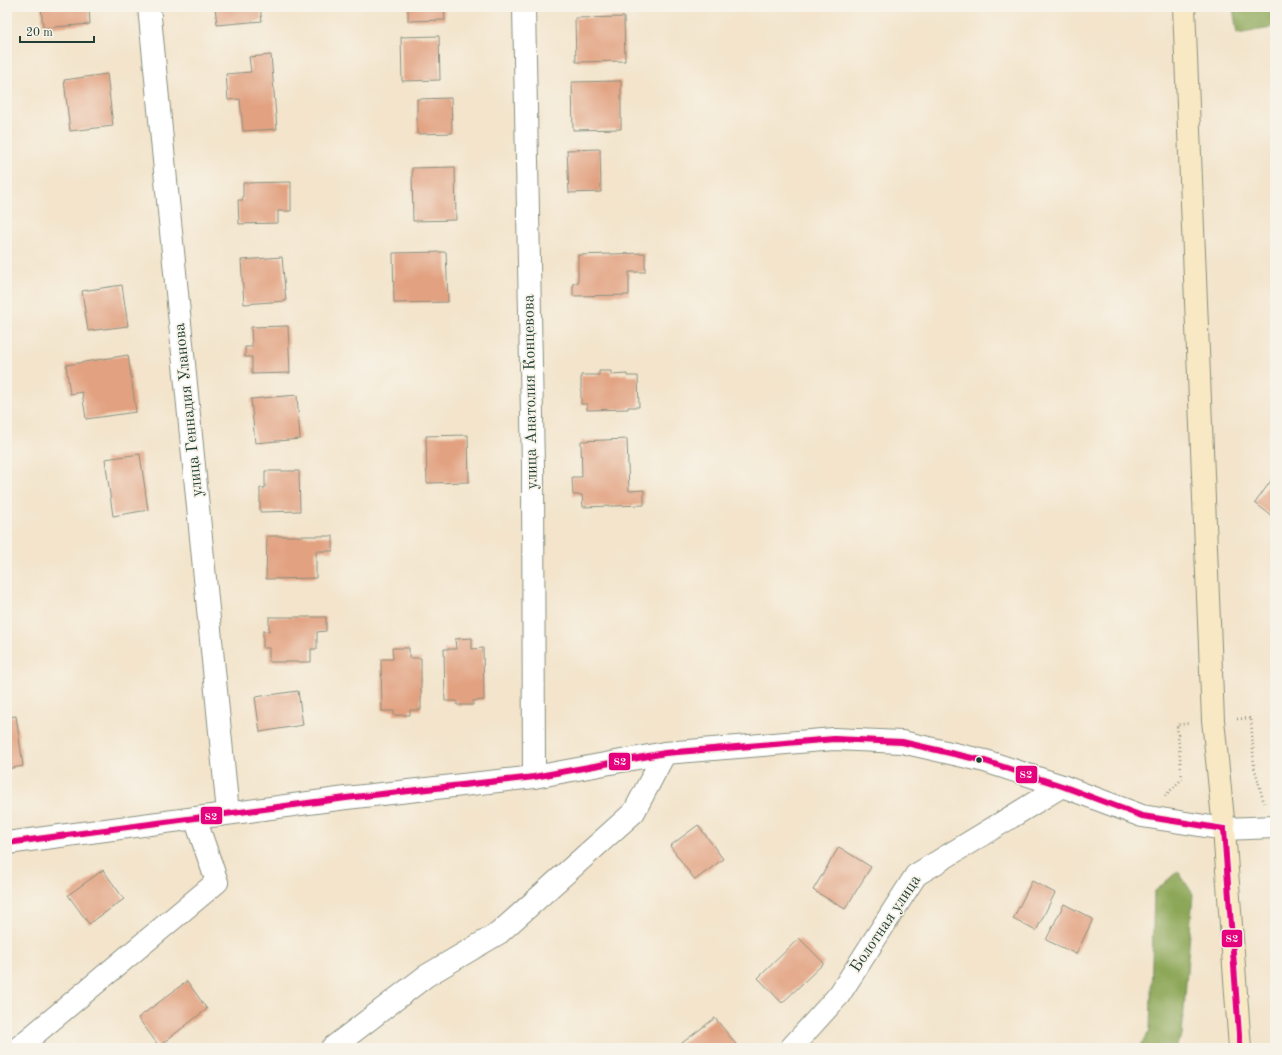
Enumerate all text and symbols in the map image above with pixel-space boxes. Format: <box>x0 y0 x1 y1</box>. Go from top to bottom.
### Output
scale bar <box>20 18 94 44</box>
text: 20 m <box>26 27 53 39</box>
street label: улица Анатолия Концевова <box>521 294 541 490</box>
street label: улица Геннадия Уланова <box>172 322 206 498</box>
line badge: 82 <box>608 752 631 771</box>
unlabelled marker <box>974 755 984 765</box>
text: 82 <box>614 757 626 768</box>
line badge: 82 <box>1015 765 1038 784</box>
text: 82 <box>1020 770 1032 781</box>
line badge: 82 <box>200 806 223 825</box>
text: 82 <box>205 812 217 823</box>
street label: Болотная улица <box>848 873 924 975</box>
line badge: 82 <box>1221 929 1243 948</box>
text: 82 <box>1226 934 1238 945</box>

